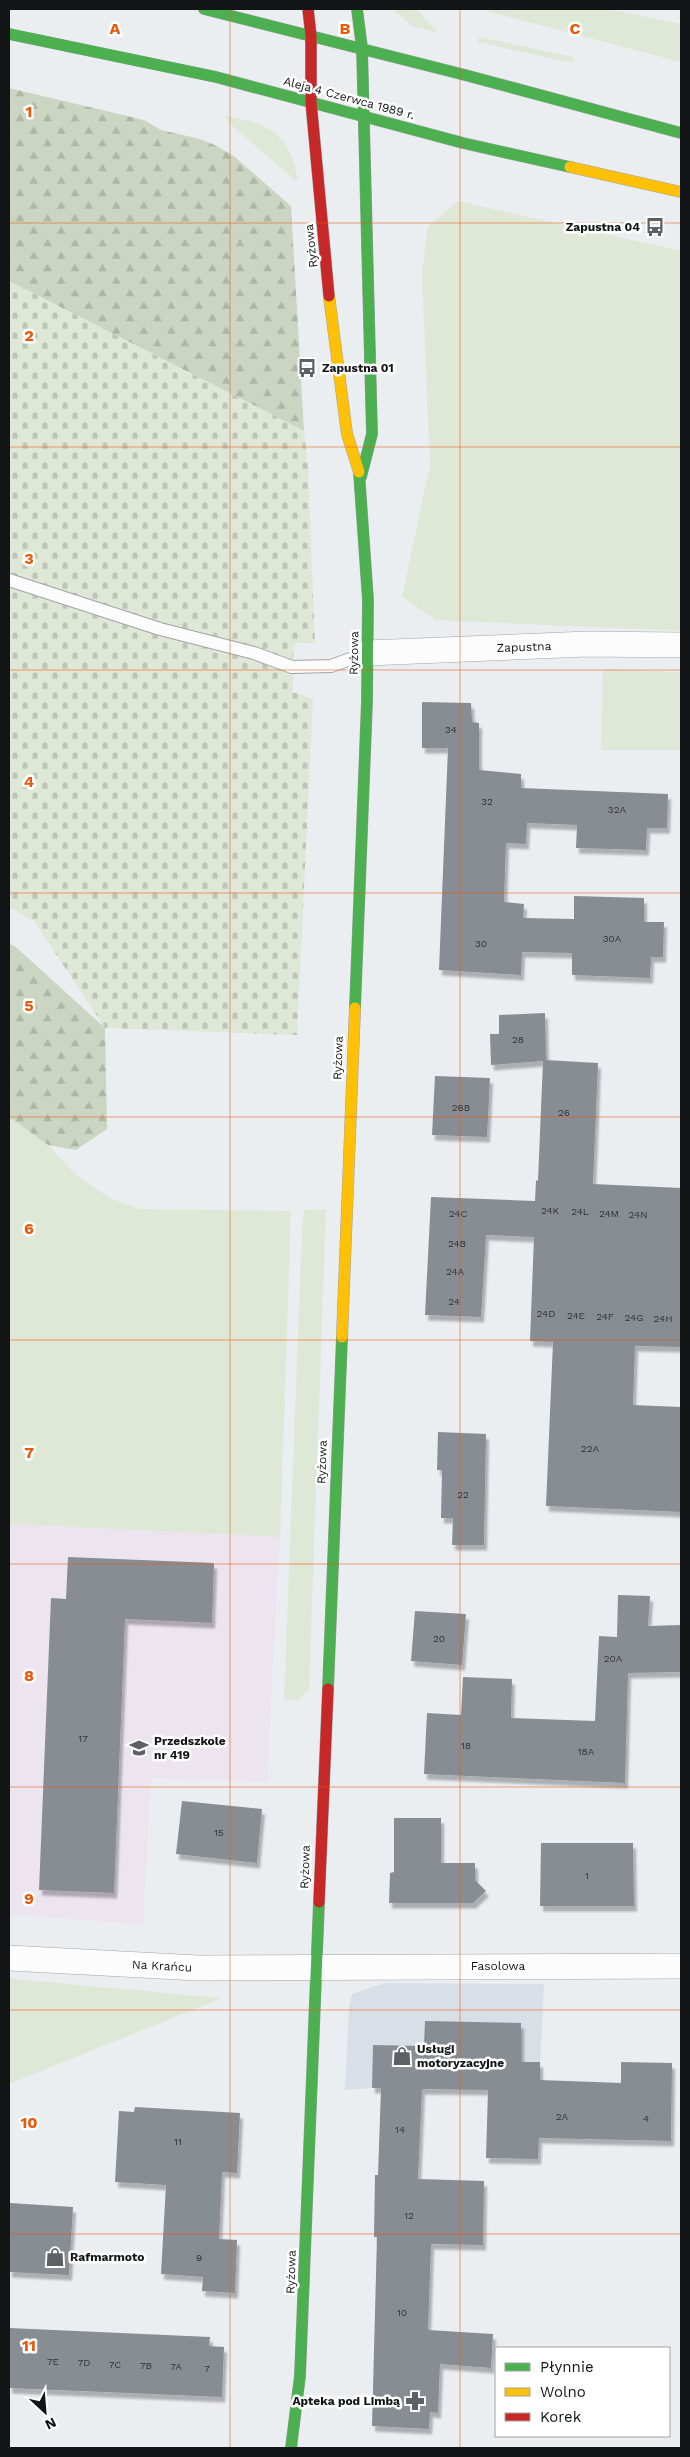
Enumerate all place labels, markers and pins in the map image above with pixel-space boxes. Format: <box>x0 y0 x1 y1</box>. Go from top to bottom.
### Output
bus stop icon: Zapustna 04 <box>644 216 666 238</box>
place label: Zapustna 04 <box>566 220 640 234</box>
bus stop icon: Zapustna 01 <box>296 357 318 379</box>
place label: Zapustna 01 <box>322 361 394 375</box>
place label: Przedszkole nr 419 <box>154 1734 226 1762</box>
school or university icon: Przedszkole nr 419 <box>128 1737 150 1759</box>
place label: Usługi motoryzacyjne <box>417 2042 504 2070</box>
shop icon: Usługi motoryzacyjne <box>391 2045 413 2067</box>
shop icon: Rafmarmoto <box>44 2246 66 2268</box>
place label: Rafmarmoto <box>70 2250 144 2264</box>
pharmacy icon: Apteka pod Limbą <box>404 2390 426 2412</box>
place label: Apteka pod Limbą <box>292 2394 400 2408</box>

